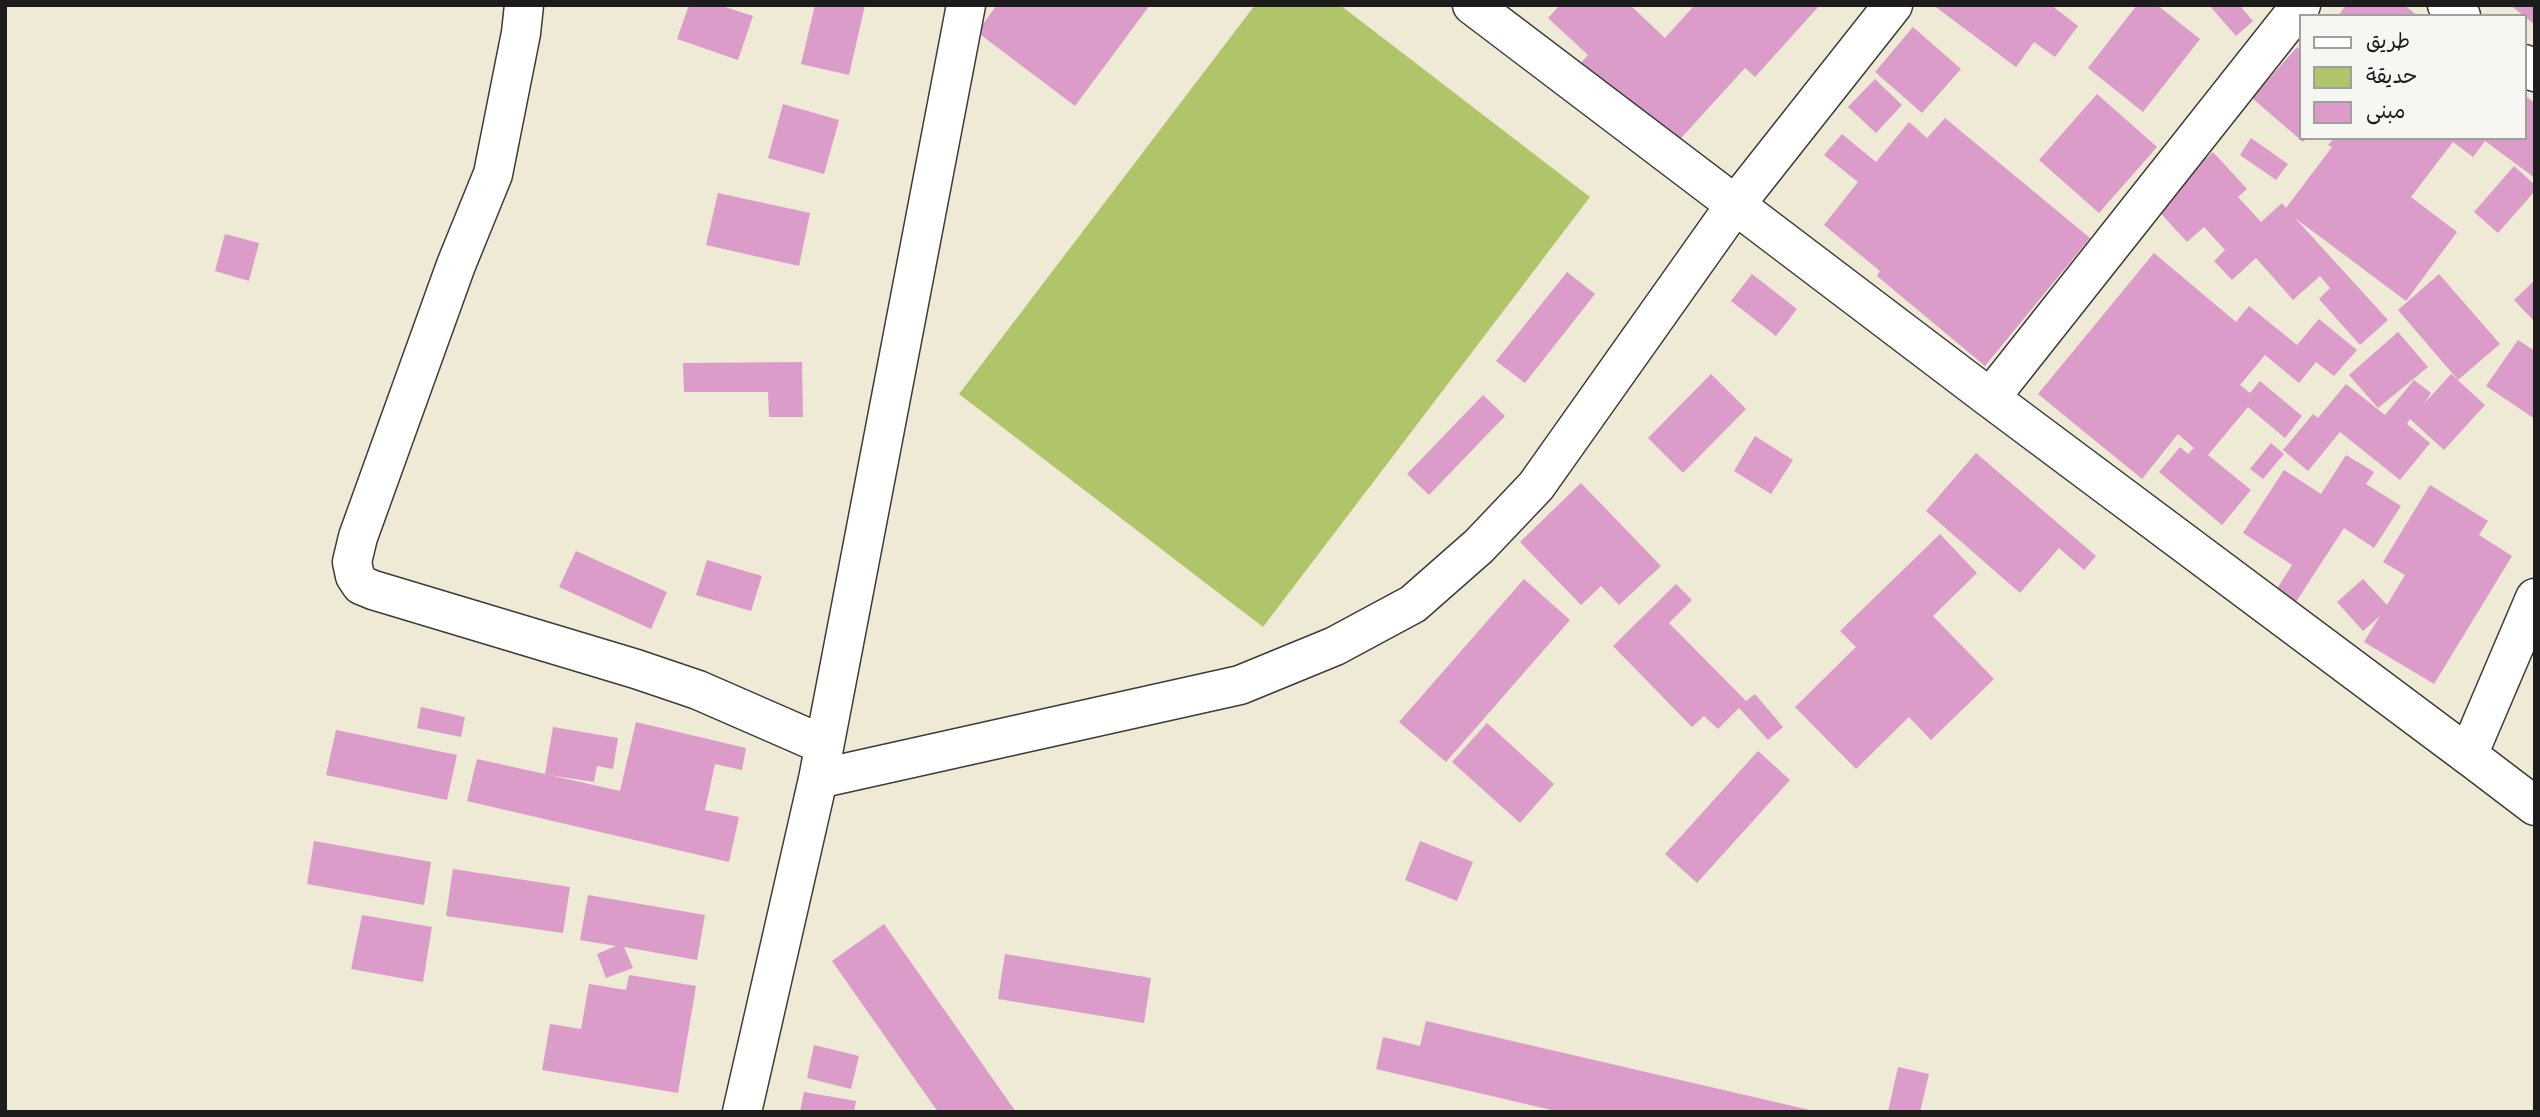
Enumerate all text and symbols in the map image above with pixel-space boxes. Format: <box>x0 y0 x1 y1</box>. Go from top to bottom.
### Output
legend <box>2298 14 2526 140</box>
text: طريق <box>2366 28 2410 56</box>
text: حديقة <box>2366 63 2417 91</box>
text: مبنى <box>2366 98 2405 126</box>

